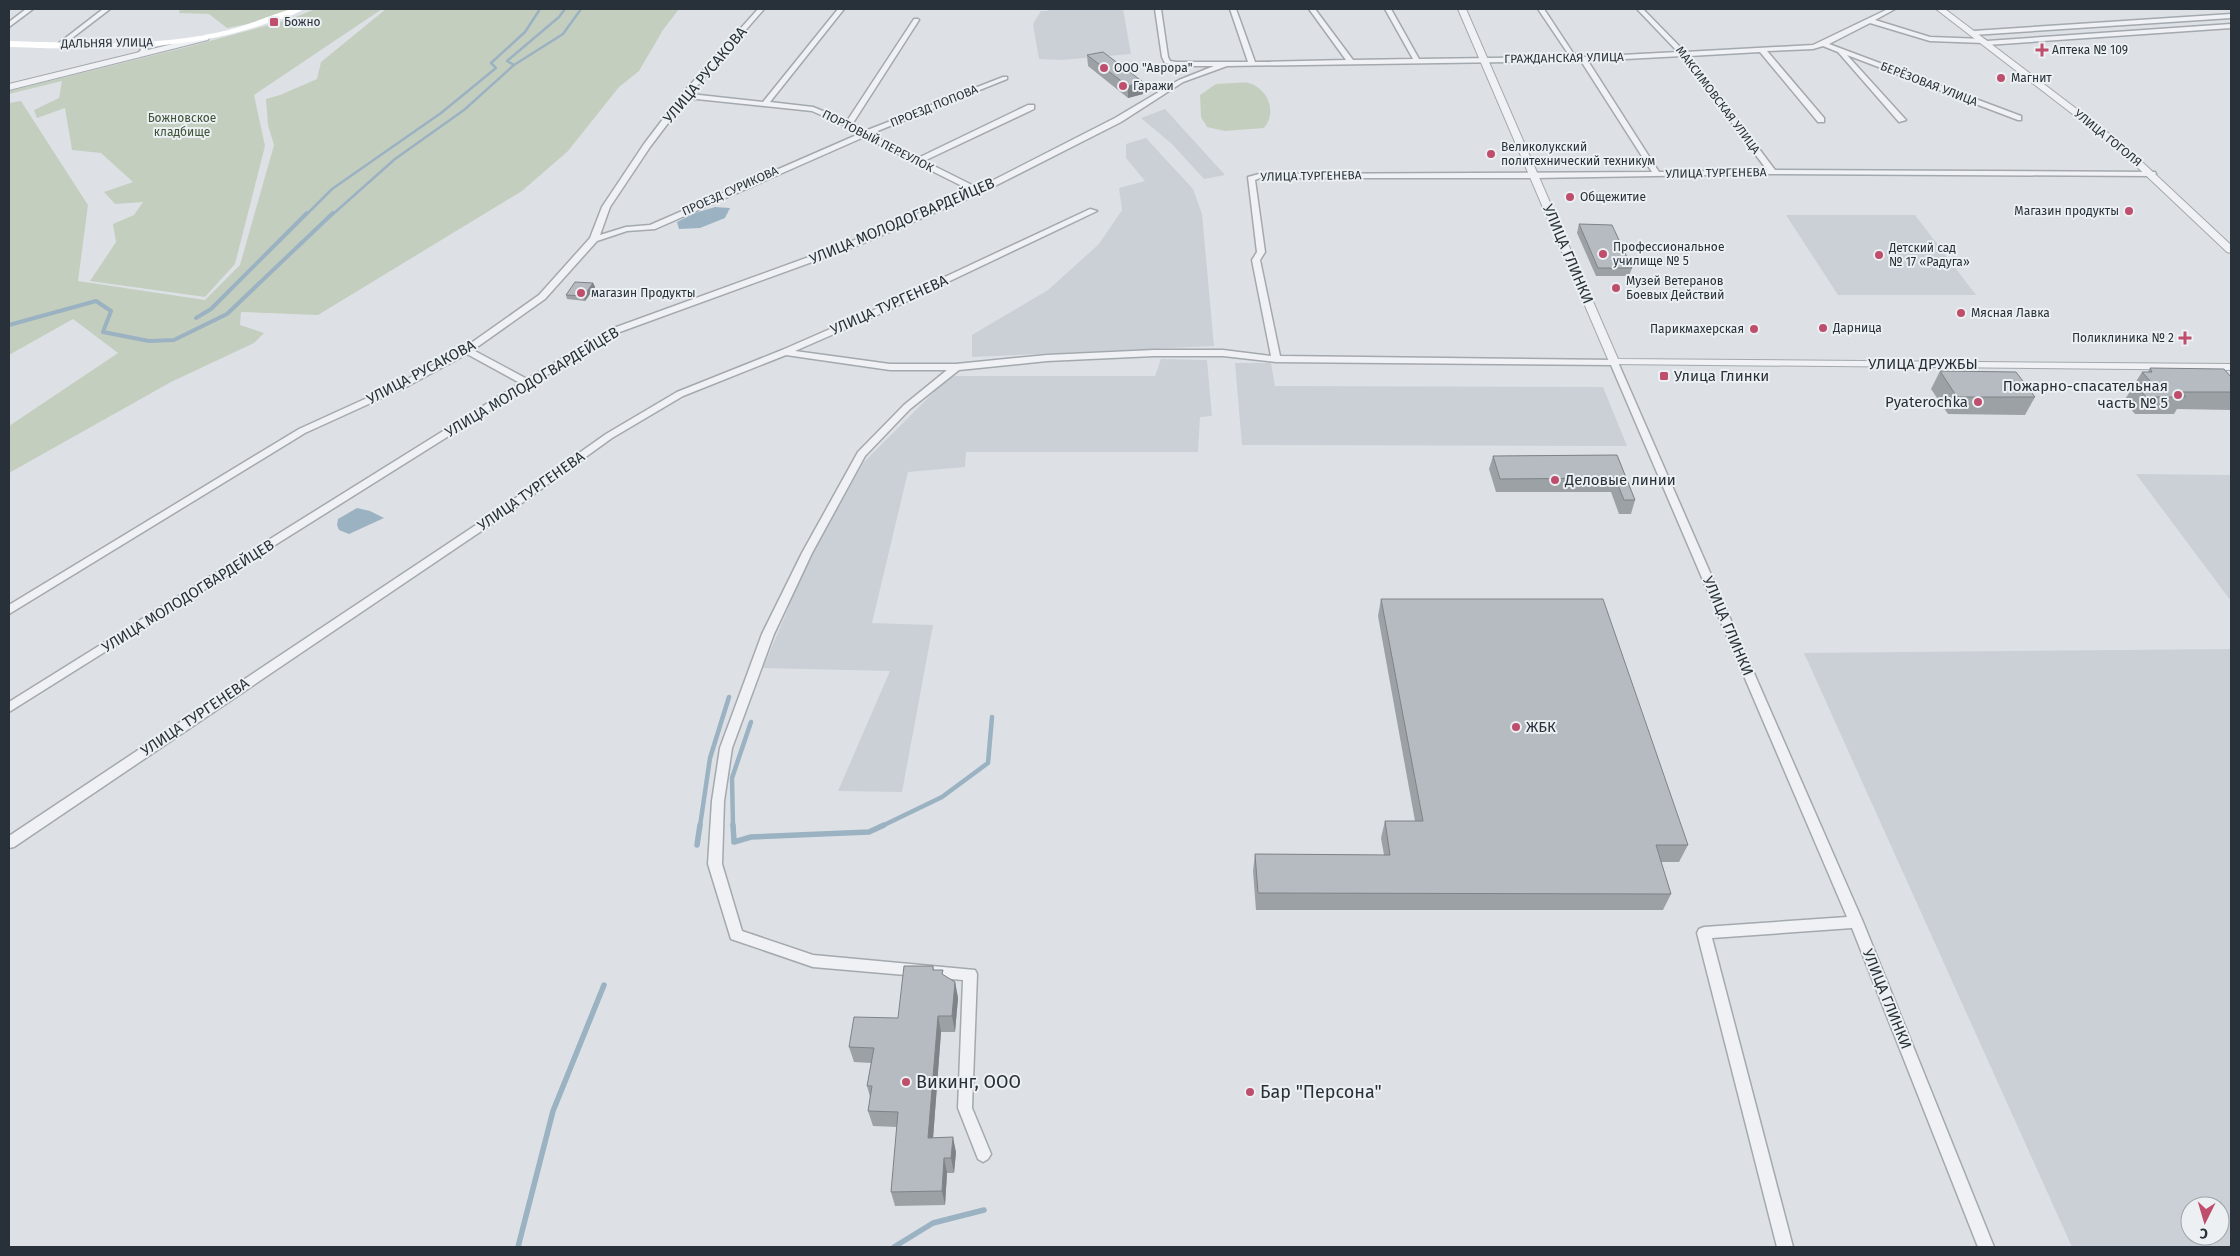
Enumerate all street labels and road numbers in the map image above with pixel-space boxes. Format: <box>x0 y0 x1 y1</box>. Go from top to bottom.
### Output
street label: УЛИЦА РУСАКОВА <box>659 23 751 127</box>
street label: ДАЛЬНЯЯ УЛИЦА <box>60 35 153 51</box>
street label: МАКСИМОВСКАЯ УЛИЦА <box>1673 43 1763 157</box>
street label: ГРАЖДАНСКАЯ УЛИЦА <box>1504 50 1624 66</box>
street label: БЕРЁЗОВАЯ УЛИЦА <box>1878 58 1980 109</box>
street label: ПРОЕЗД ПОПОВА <box>888 82 980 130</box>
street label: ПОРТОВЫЙ ПЕРЕУЛОК <box>820 106 936 175</box>
street label: УЛИЦА ГОГОЛЯ <box>2071 107 2145 169</box>
street label: ПРОЕЗД СУРИКОВА <box>680 163 780 219</box>
street label: УЛИЦА ТУРГЕНЕВА <box>1665 165 1767 181</box>
street label: УЛИЦА ТУРГЕНЕВА <box>1260 168 1362 184</box>
street label: УЛИЦА МОЛОДОГВАРДЕЙЦЕВ <box>807 174 997 268</box>
street label: УЛИЦА ГЛИНКИ <box>1539 202 1597 306</box>
street label: УЛИЦА ТУРГЕНЕВА <box>828 271 951 339</box>
street label: УЛИЦА МОЛОДОГВАРДЕЙЦЕВ <box>442 323 622 441</box>
street label: УЛИЦА РУСАКОВА <box>364 336 479 408</box>
street label: УЛИЦА ДРУЖБЫ <box>1868 355 1978 373</box>
street label: УЛИЦА ТУРГЕНЕВА <box>474 447 588 535</box>
street label: УЛИЦА МОЛОДОГВАРДЕЙЦЕВ <box>99 536 277 656</box>
street label: УЛИЦА ГЛИНКИ <box>1699 574 1757 678</box>
street label: УЛИЦА ТУРГЕНЕВА <box>138 674 253 760</box>
street label: УЛИЦА ГЛИНКИ <box>1859 946 1915 1052</box>

